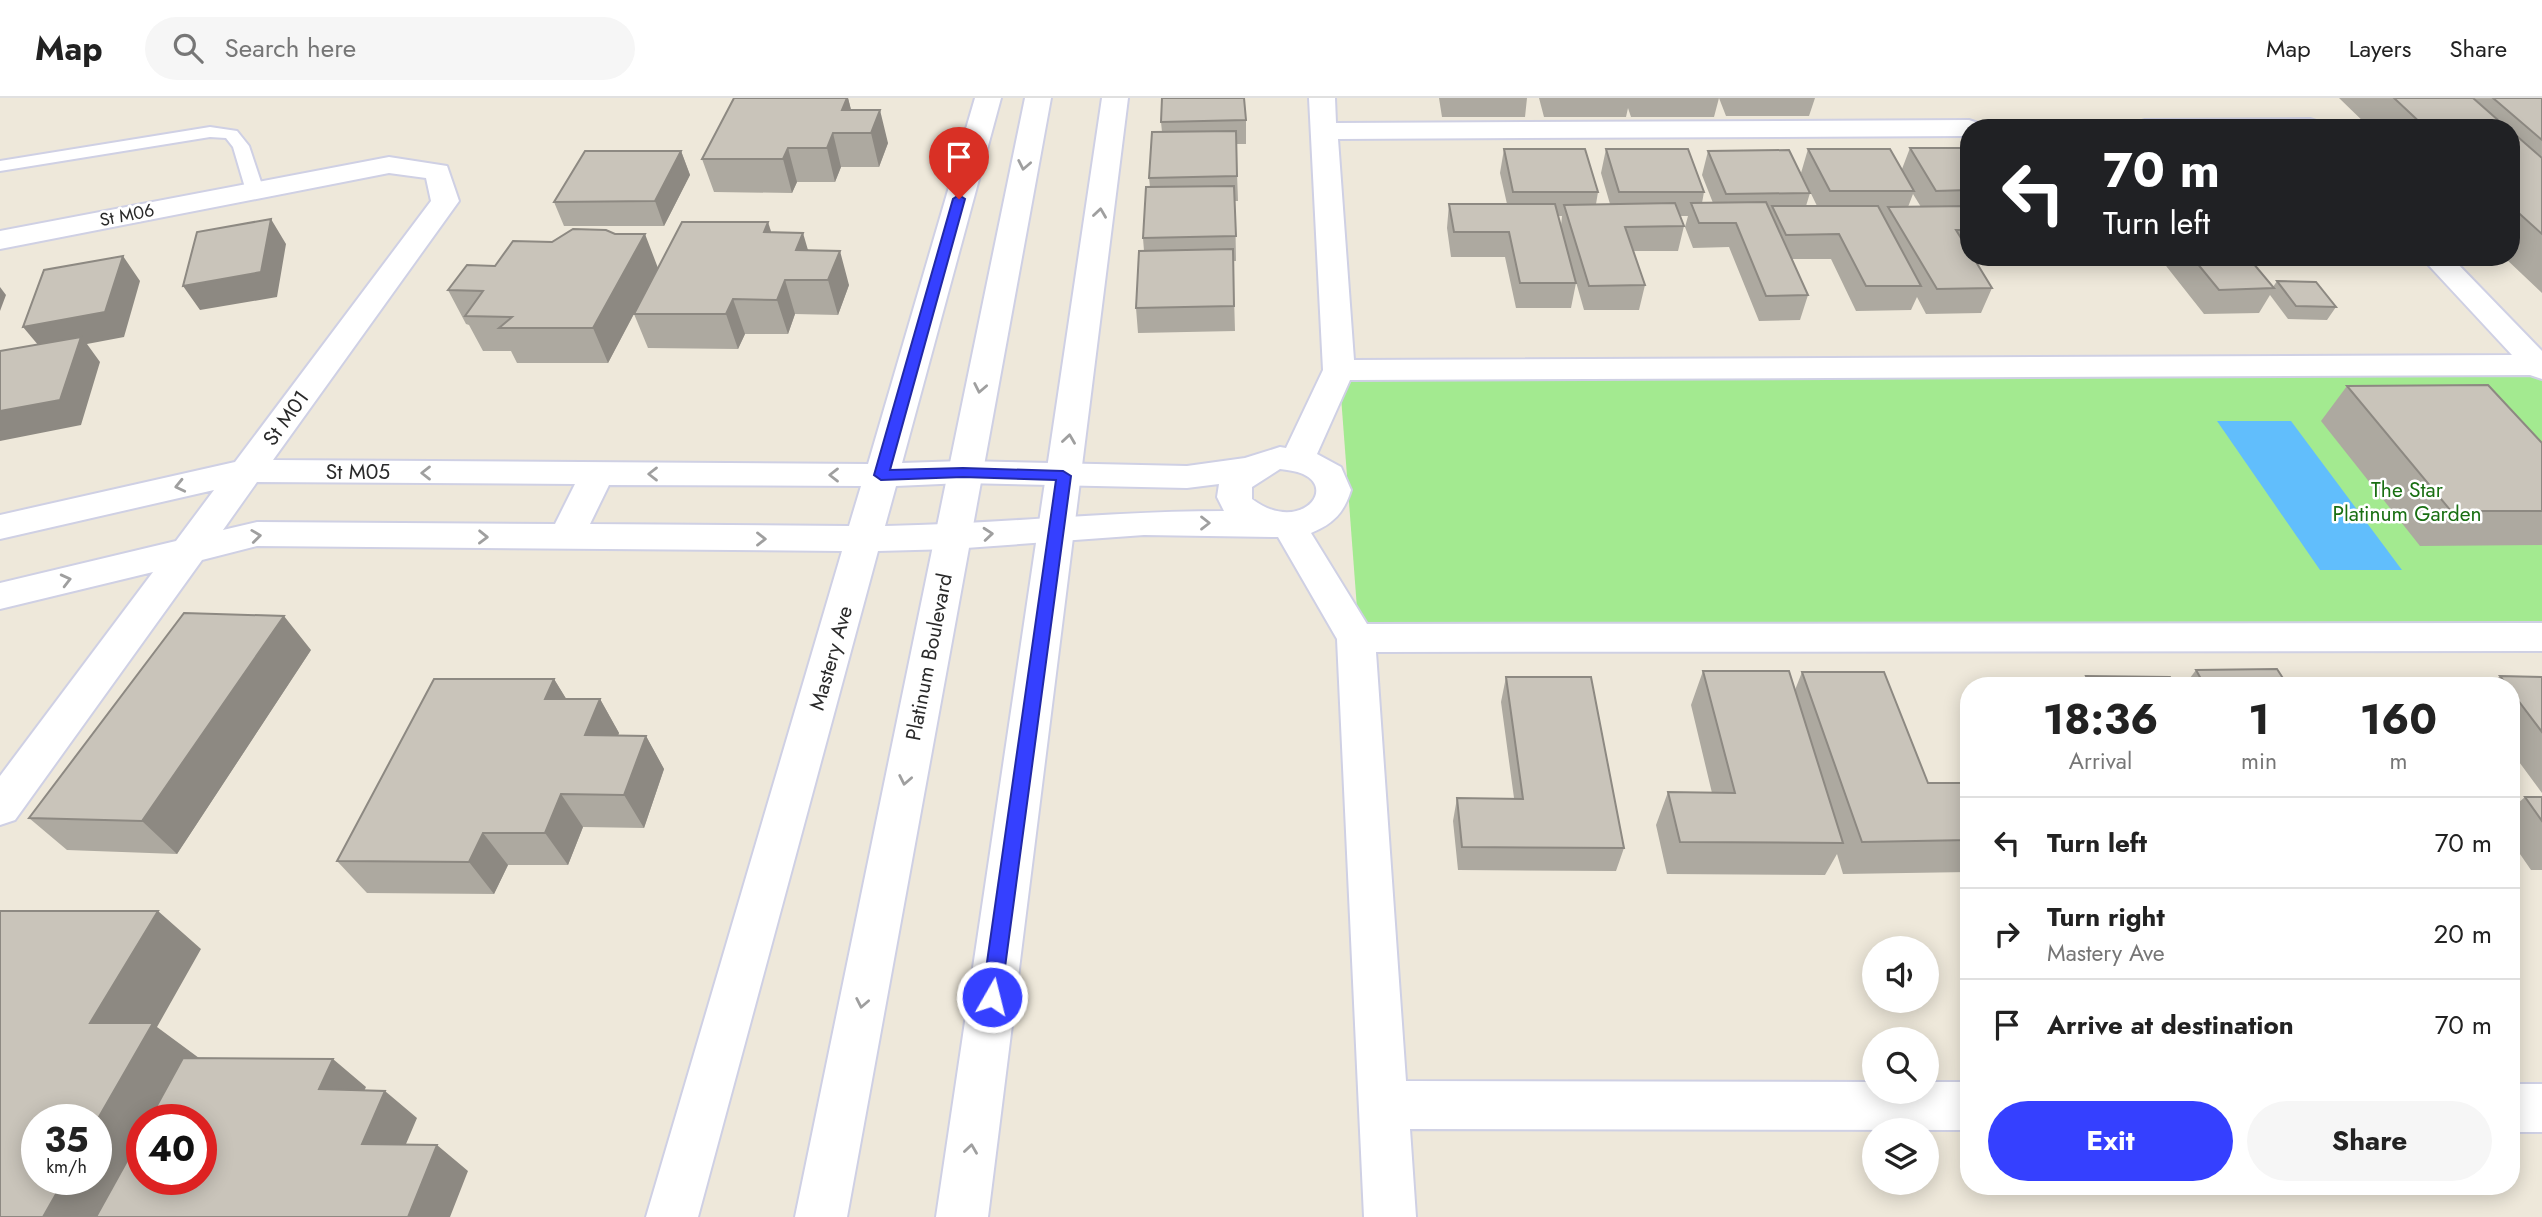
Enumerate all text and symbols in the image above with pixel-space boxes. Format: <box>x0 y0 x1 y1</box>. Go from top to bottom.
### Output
search box <box>145 17 635 80</box>
text: Map <box>35 25 103 72</box>
icon: search <box>169 29 207 67</box>
text: Search here <box>225 29 356 67</box>
text: Map <box>2266 31 2311 66</box>
text: Layers <box>2349 31 2411 66</box>
text: Share <box>2449 31 2507 66</box>
pin <box>929 127 989 199</box>
text: 70 m <box>2103 135 2220 205</box>
icon: arrive <box>940 138 978 176</box>
icon: left <box>1988 147 2079 238</box>
one-way arrow <box>1018 159 1033 171</box>
street label: St M06 <box>97 197 157 233</box>
text: Turn left <box>2103 200 2210 246</box>
one-way arrow <box>1092 207 1107 219</box>
one-way arrow <box>973 382 988 394</box>
street label: St M01 <box>256 384 316 452</box>
one-way arrow <box>1061 433 1076 444</box>
street label: St M05 <box>326 457 390 487</box>
one-way arrow <box>420 465 431 480</box>
one-way arrow <box>647 466 658 482</box>
one-way arrow <box>828 467 839 483</box>
park label: The Star Platinum Garden <box>2332 475 2482 529</box>
one-way arrow <box>174 478 186 493</box>
one-way arrow <box>1201 515 1211 531</box>
one-way arrow <box>983 527 994 542</box>
one-way arrow <box>250 528 262 543</box>
one-way arrow <box>478 529 489 545</box>
one-way arrow <box>756 531 767 547</box>
street label: Platinum Boulevard <box>898 571 960 743</box>
one-way arrow <box>60 574 72 588</box>
street label: Mastery Ave <box>802 602 860 714</box>
text: 18:36 <box>2043 689 2158 750</box>
text: 1 <box>2248 689 2270 750</box>
text: 160 <box>2360 689 2437 750</box>
text: Arrival <box>2069 744 2132 778</box>
text: min <box>2241 744 2277 778</box>
text: m <box>2390 744 2407 778</box>
one-way arrow <box>899 774 914 786</box>
icon: left <box>1988 824 2026 862</box>
text: Turn left <box>2047 824 2147 862</box>
text: 70 m <box>2435 824 2492 862</box>
text: Turn right <box>2047 898 2165 936</box>
icon: right <box>1988 915 2026 953</box>
text: 20 m <box>2434 915 2492 953</box>
map controls <box>1862 936 1939 1195</box>
button: sound <box>1862 936 1939 1013</box>
text: Mastery Ave <box>2047 936 2165 970</box>
position arrow <box>955 960 1029 1034</box>
one-way arrow <box>856 997 871 1009</box>
icon: arrive <box>1988 1006 2026 1044</box>
text: Arrive at destination <box>2047 1006 2294 1044</box>
text: 70 m <box>2435 1006 2492 1044</box>
button: search <box>1862 1027 1939 1104</box>
button: Exit <box>1988 1101 2233 1181</box>
button: Share <box>2247 1101 2492 1181</box>
speed limit sign: 40 <box>126 1104 217 1195</box>
text: 35 <box>44 1115 89 1165</box>
button: layers <box>1862 1118 1939 1195</box>
one-way arrow <box>963 1144 978 1155</box>
text: km/h <box>46 1154 87 1180</box>

